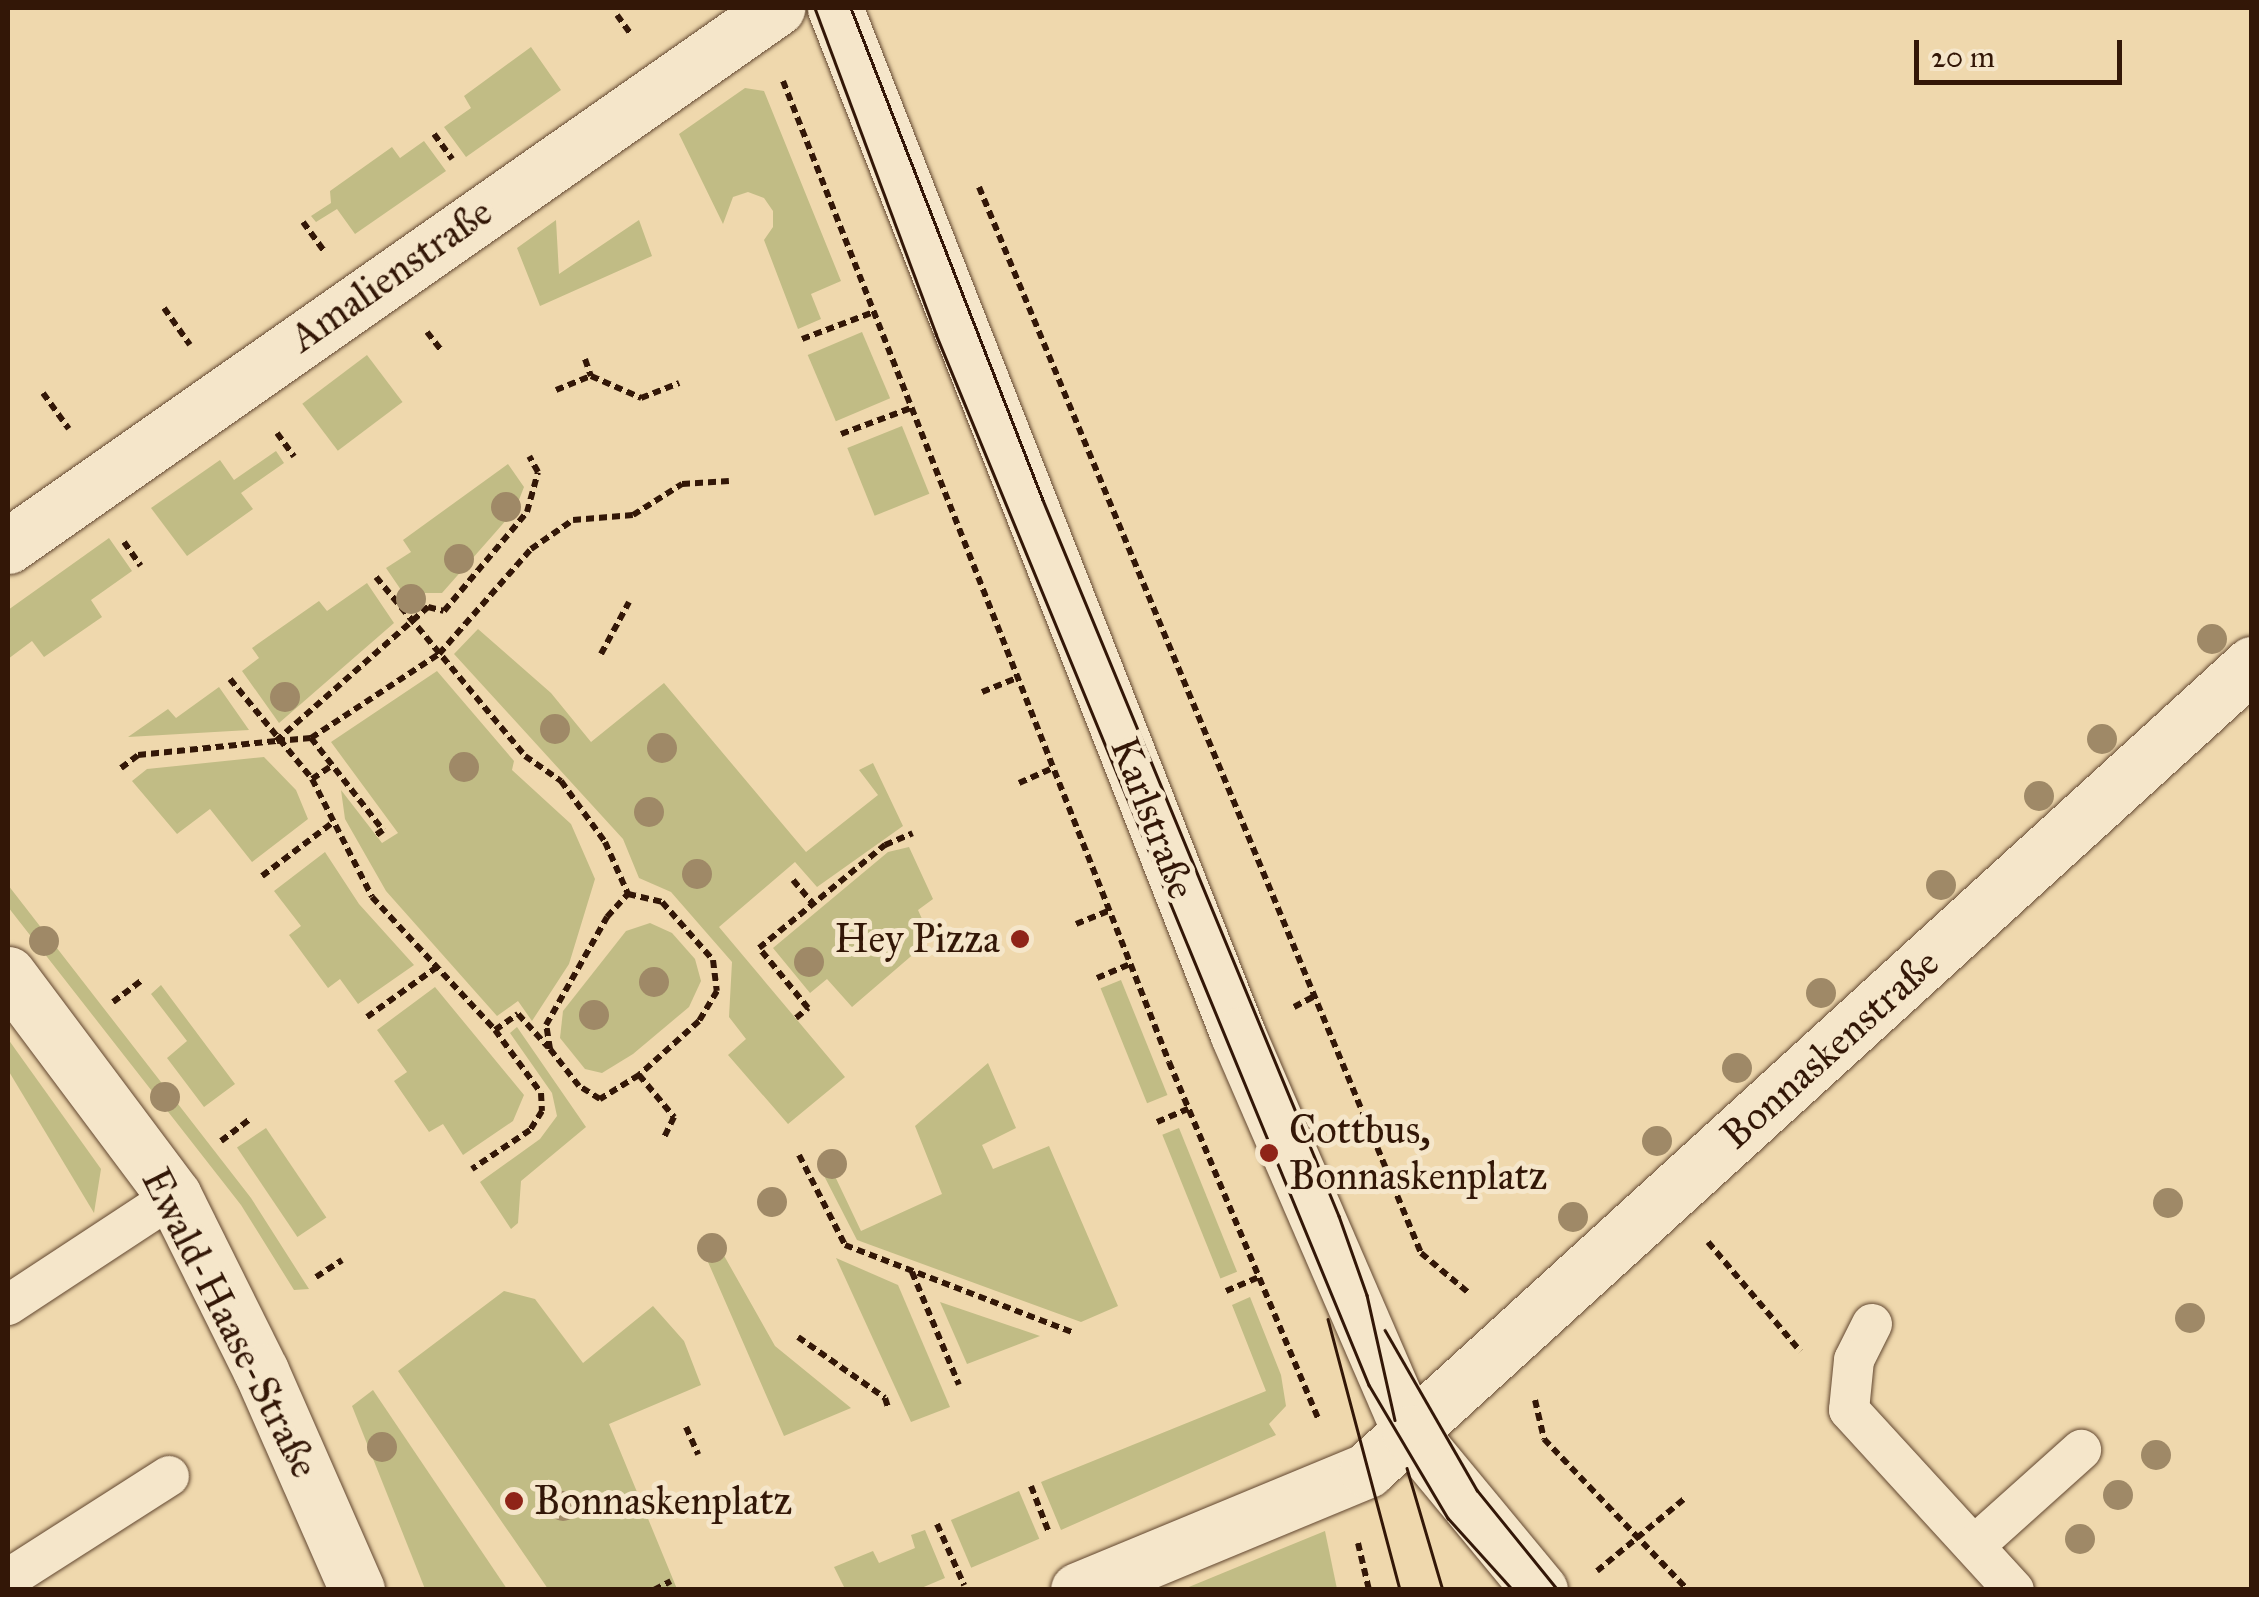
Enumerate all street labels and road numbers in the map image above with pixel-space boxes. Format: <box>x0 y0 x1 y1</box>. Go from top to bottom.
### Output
street label: Amalienstraße <box>281 188 501 362</box>
street label: Karlstraße <box>1100 731 1206 905</box>
street label: Bonnaskenstraße <box>1711 939 1949 1159</box>
street label: Ewald-Haase-Straße <box>131 1160 329 1486</box>

